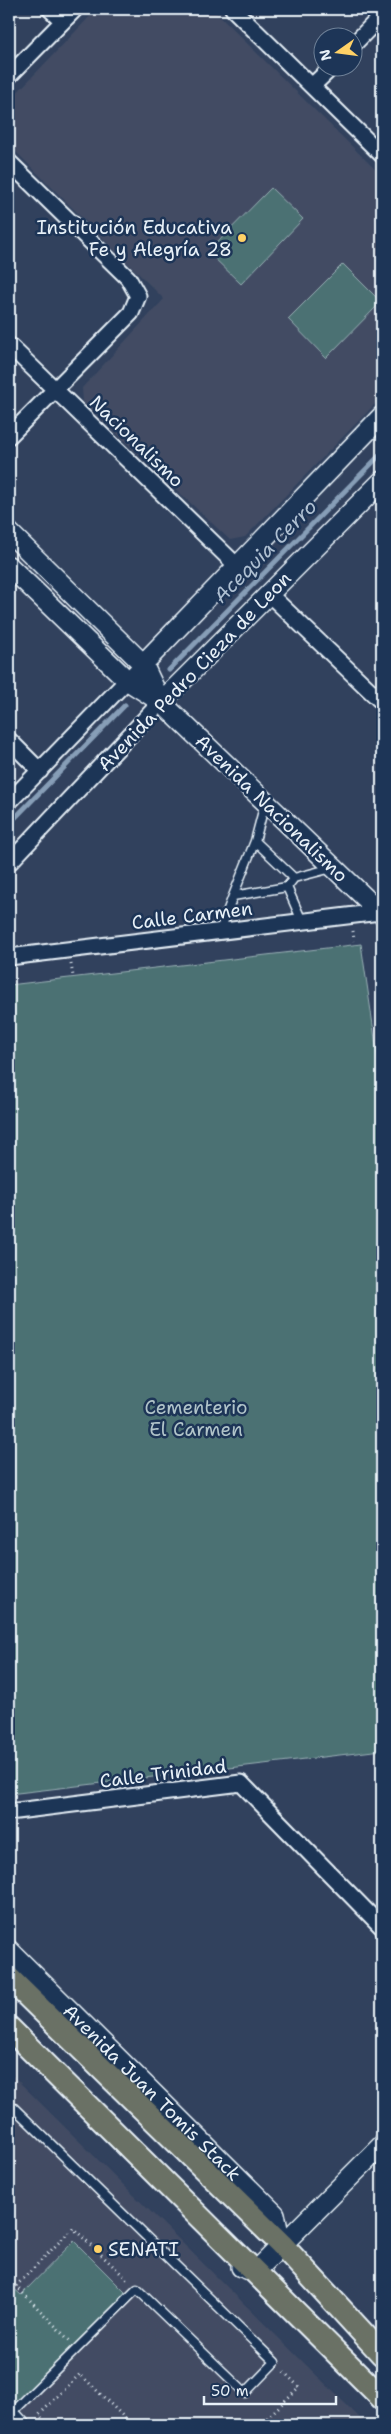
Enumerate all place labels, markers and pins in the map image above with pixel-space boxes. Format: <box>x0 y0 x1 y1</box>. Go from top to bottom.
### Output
place label: Institución Educativa Fe y Alegría 28 <box>37 215 232 262</box>
marker: Institución Educativa Fe y Alegría 28 <box>236 232 248 244</box>
place label: SENATI <box>108 2237 179 2262</box>
marker: SENATI <box>92 2243 104 2255</box>

